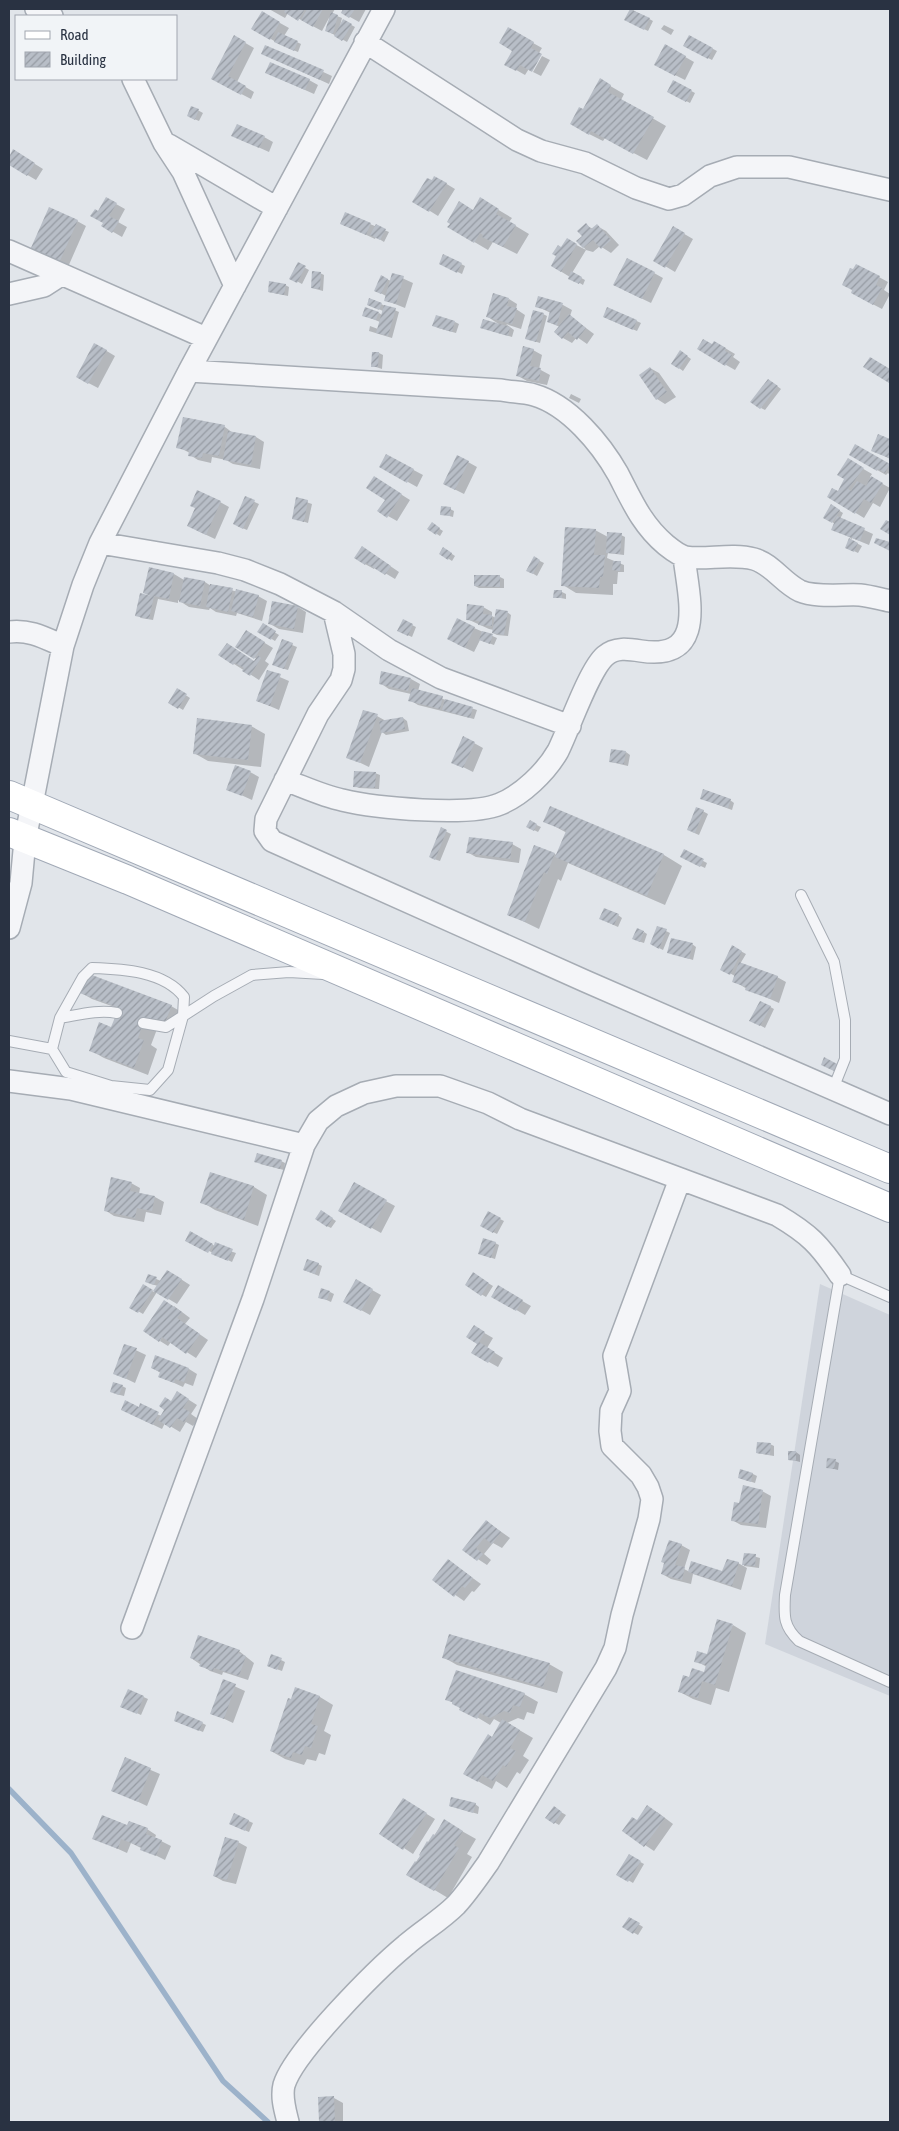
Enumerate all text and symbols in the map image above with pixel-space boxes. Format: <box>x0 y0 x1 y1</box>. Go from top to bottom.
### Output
legend <box>15 15 178 80</box>
text: Road <box>60 26 89 43</box>
text: Building <box>60 51 106 68</box>

